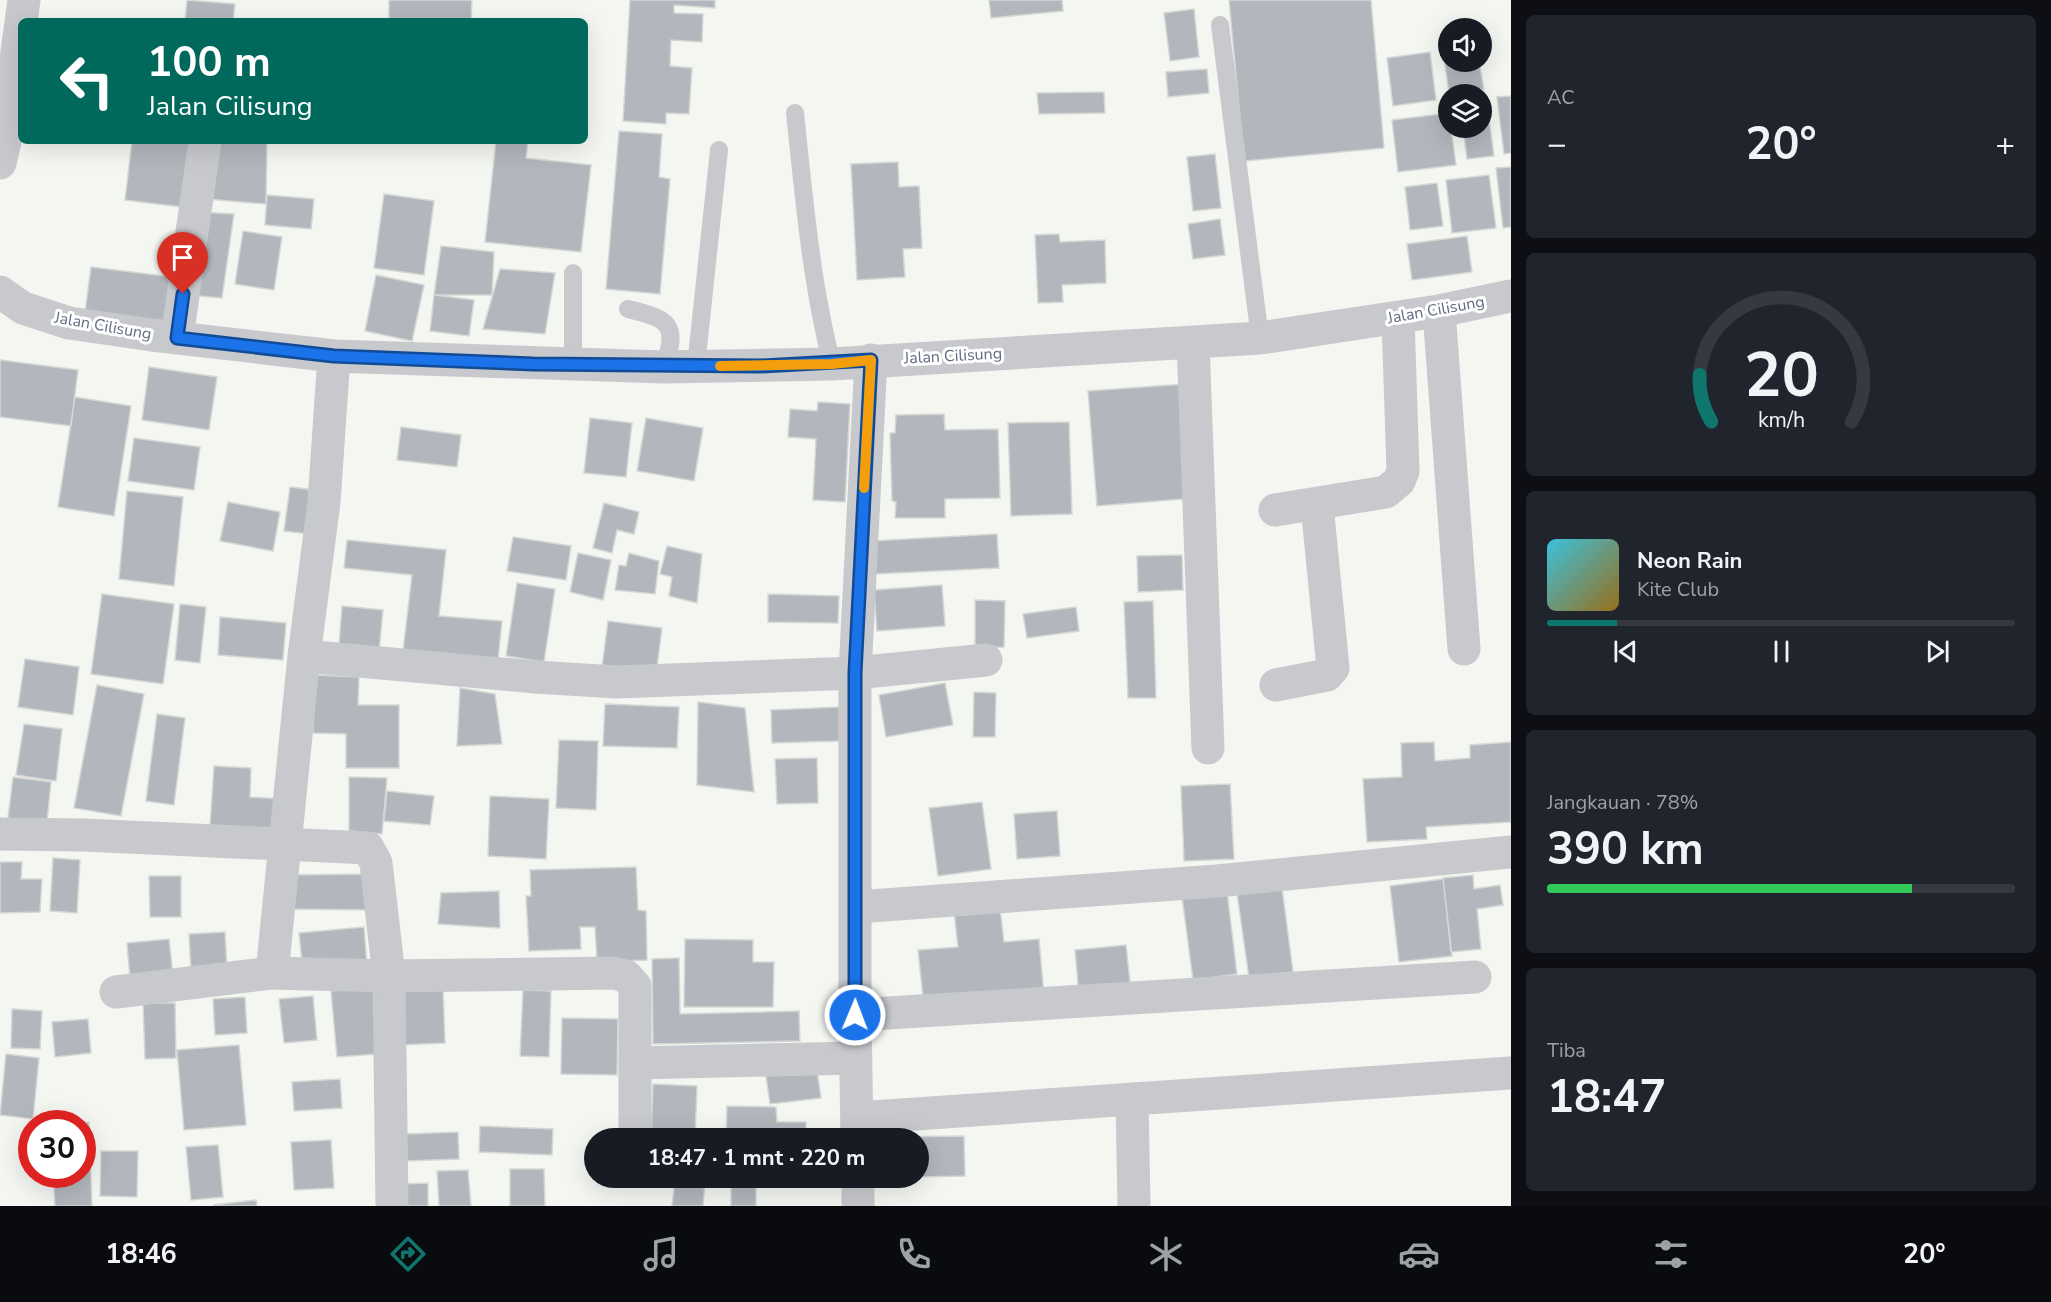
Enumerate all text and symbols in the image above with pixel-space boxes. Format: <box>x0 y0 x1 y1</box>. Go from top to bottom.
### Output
map controls <box>1438 18 1492 138</box>
button: sound <box>1438 18 1492 72</box>
text: 100 m <box>147 34 271 91</box>
icon: left <box>48 42 126 120</box>
button: layers <box>1438 84 1492 138</box>
text: AC <box>1547 84 1575 111</box>
text: Jalan Cilisung <box>147 88 313 125</box>
text: 20° <box>1745 114 1817 175</box>
text: − <box>1547 122 1567 167</box>
text: + <box>1995 122 2015 167</box>
pin <box>157 232 208 294</box>
icon: arrive <box>166 241 199 274</box>
street label: Jalan Cilisung <box>1385 291 1486 330</box>
street label: Jalan Cilisung <box>52 306 153 345</box>
text: 20 <box>1744 333 1818 418</box>
street label: Jalan Cilisung <box>902 342 1003 370</box>
text: km/h <box>1757 405 1805 435</box>
text: Neon Rain <box>1637 546 1742 576</box>
text: Kite Club <box>1637 576 1719 603</box>
icon: previous <box>1609 635 1642 668</box>
icon: pause <box>1765 635 1798 668</box>
icon: next <box>1921 635 1954 668</box>
text: Jangkauan · 78% <box>1547 789 1698 816</box>
text: 390 km <box>1547 819 1704 880</box>
position arrow <box>823 983 887 1047</box>
text: Tiba <box>1547 1037 1586 1064</box>
text: 18:47 <box>1547 1067 1666 1128</box>
speed limit sign: 30 <box>18 1110 96 1188</box>
text: 18:47 · 1 mnt · 220 m <box>648 1143 865 1173</box>
icon: directions <box>387 1233 429 1275</box>
icon: music <box>640 1233 682 1275</box>
icon: phone <box>893 1233 935 1275</box>
icon: climate <box>1145 1233 1187 1275</box>
icon: car <box>1398 1233 1440 1275</box>
icon: filters <box>1650 1233 1692 1275</box>
text: 18:46 <box>105 1236 177 1273</box>
text: 20° <box>1903 1236 1946 1273</box>

